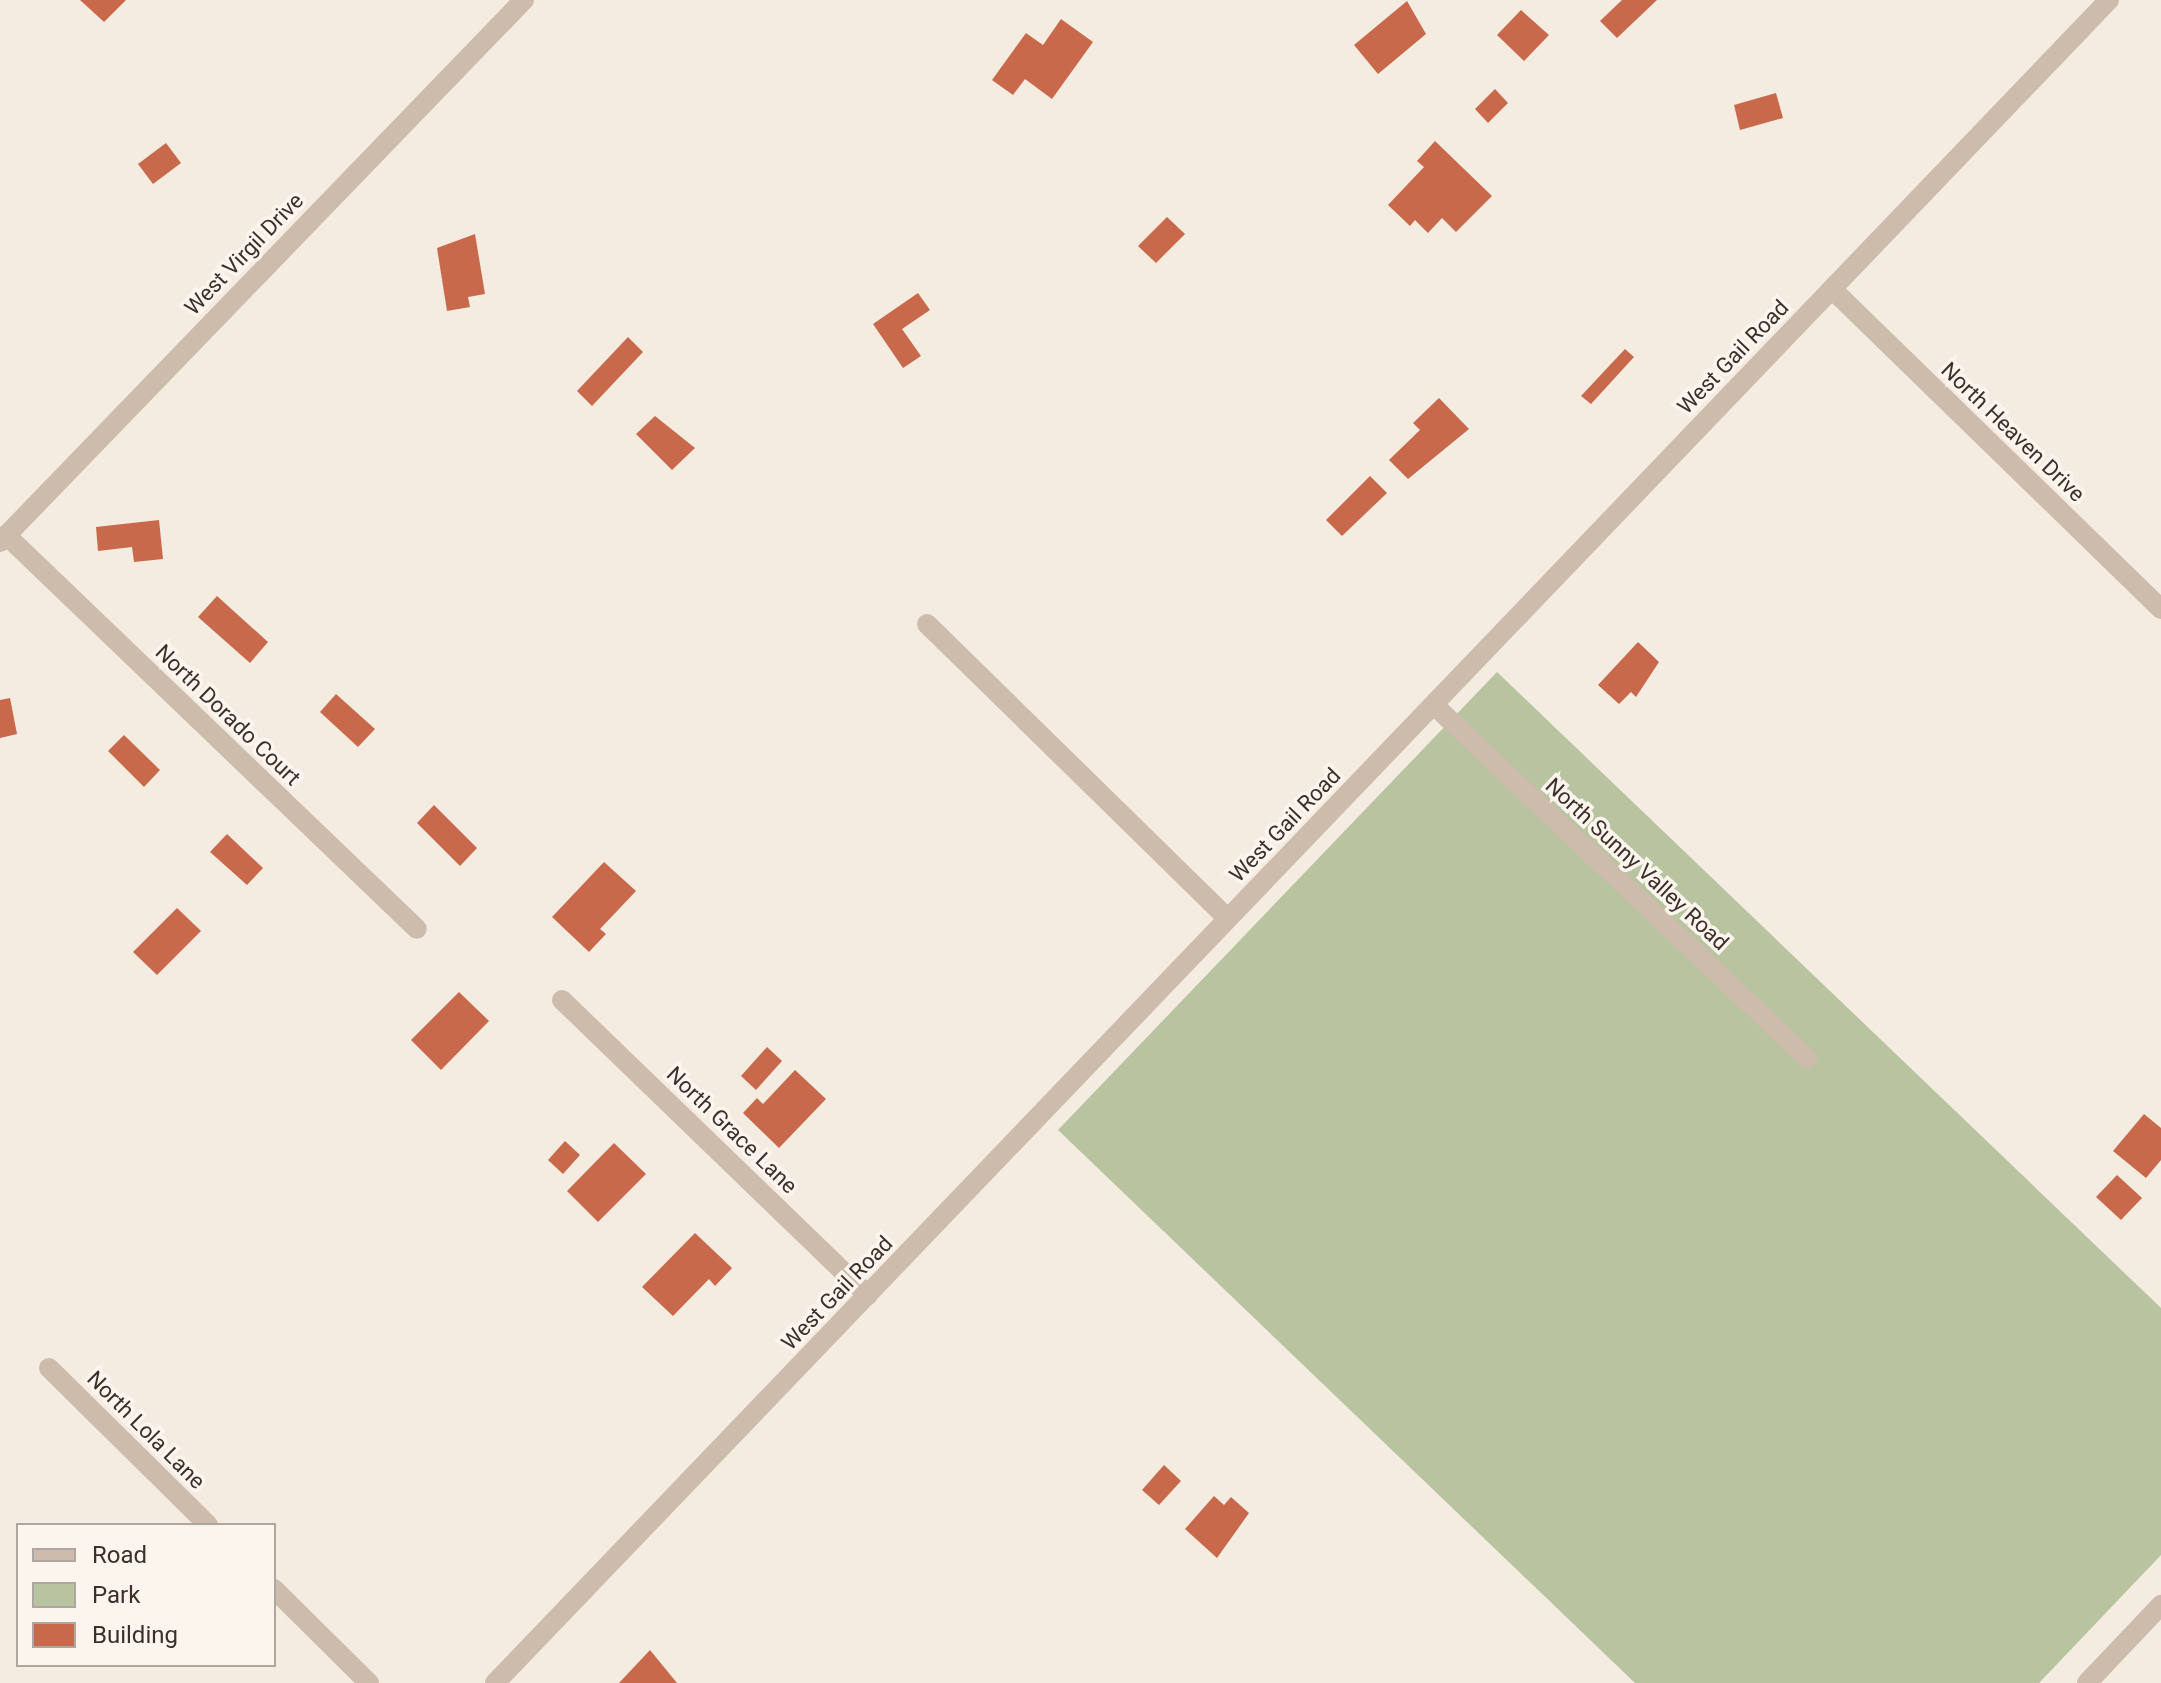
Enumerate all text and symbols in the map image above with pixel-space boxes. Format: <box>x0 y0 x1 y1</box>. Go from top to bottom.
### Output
street label: West Virgil Drive <box>179 187 309 321</box>
street label: West Gail Road <box>1672 294 1794 420</box>
street label: North Heaven Drive <box>1936 357 2090 507</box>
street label: North Dorado Court <box>150 639 306 791</box>
street label: West Gail Road <box>1224 762 1346 888</box>
street label: North Sunny Valley Road <box>1540 772 1734 956</box>
street label: North Grace Lane <box>661 1061 803 1199</box>
street label: West Gail Road <box>776 1230 898 1356</box>
street label: North Lola Lane <box>82 1366 210 1494</box>
legend <box>16 1523 276 1667</box>
text: Road <box>92 1541 147 1569</box>
text: Park <box>92 1581 140 1609</box>
text: Building <box>92 1621 178 1649</box>

